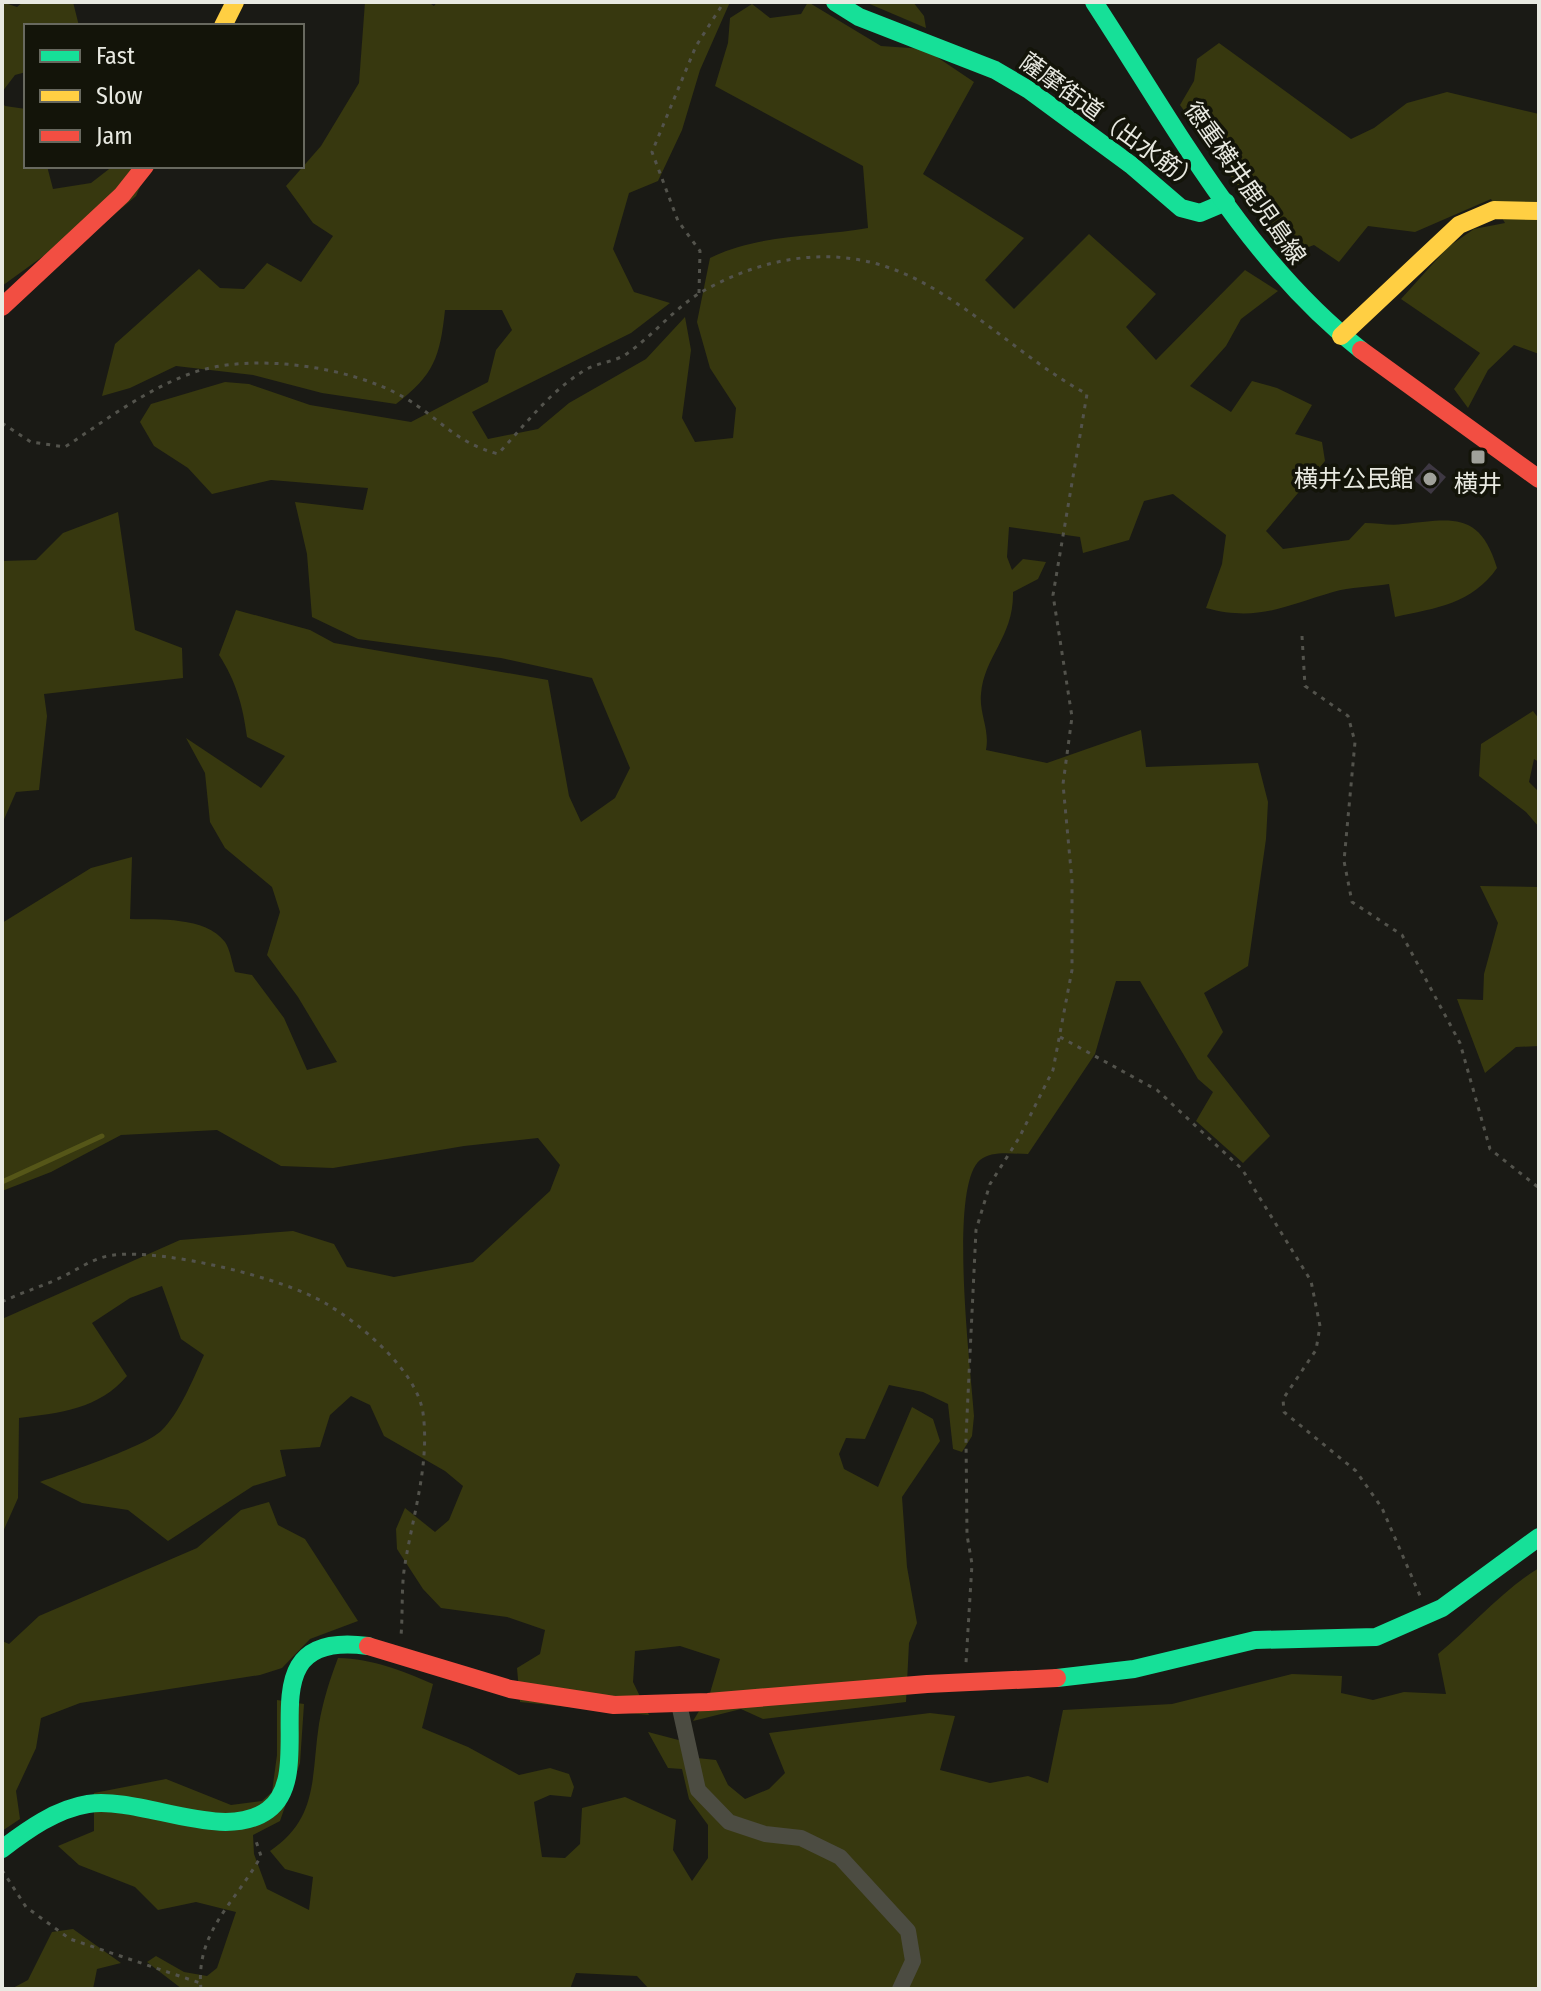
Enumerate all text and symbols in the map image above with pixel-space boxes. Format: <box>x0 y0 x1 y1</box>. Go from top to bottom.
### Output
legend <box>24 24 304 168</box>
text: Fast <box>96 42 135 70</box>
street label: 薩摩街道（出水筋） <box>1014 47 1206 197</box>
text: Slow <box>96 82 143 110</box>
street label: 徳重横井鹿児島線 <box>1178 96 1312 270</box>
text: Jam <box>96 122 133 150</box>
marker: 横井 <box>1469 448 1487 466</box>
place label: 横井公民館 <box>1294 465 1414 493</box>
marker: 横井公民館 <box>1421 470 1439 488</box>
place label: 横井 <box>1454 470 1502 498</box>

